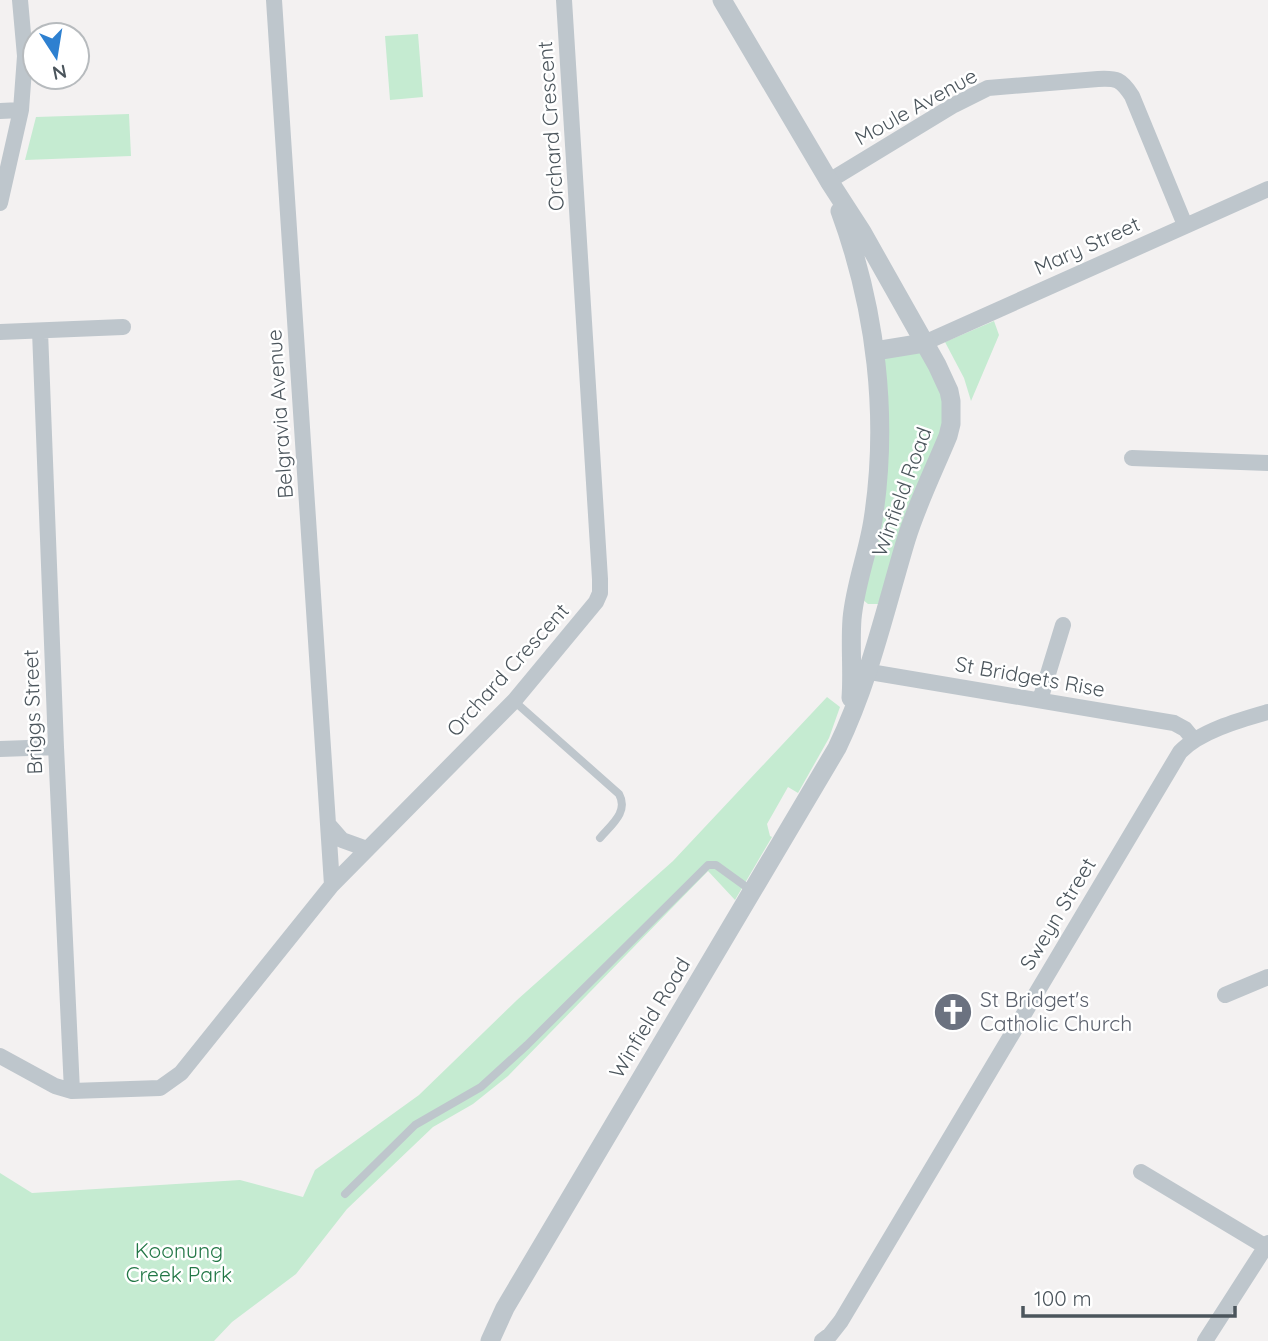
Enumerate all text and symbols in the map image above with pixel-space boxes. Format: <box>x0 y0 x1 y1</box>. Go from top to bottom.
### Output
north arrow <box>21 21 91 91</box>
street label: Orchard Crescent <box>531 40 569 212</box>
text: N <box>50 59 69 86</box>
street label: Moule Avenue <box>850 62 981 150</box>
street label: Mary Street <box>1030 210 1144 280</box>
street label: Belgravia Avenue <box>260 329 298 499</box>
street label: Winfield Road <box>866 423 937 560</box>
street label: Orchard Crescent <box>441 597 574 741</box>
street label: Briggs Street <box>17 649 47 775</box>
street label: St Bridgets Rise <box>953 650 1107 702</box>
street label: Sweyn Street <box>1013 853 1101 974</box>
street label: Winfield Road <box>603 953 695 1082</box>
place label: St Bridget's Catholic Church <box>980 986 1132 1036</box>
church icon: St Bridget's Catholic Church <box>932 991 974 1033</box>
park label: Koonung Creek Park <box>126 1237 232 1287</box>
scale bar <box>1023 1274 1235 1318</box>
text: 100 m <box>1034 1285 1092 1311</box>

